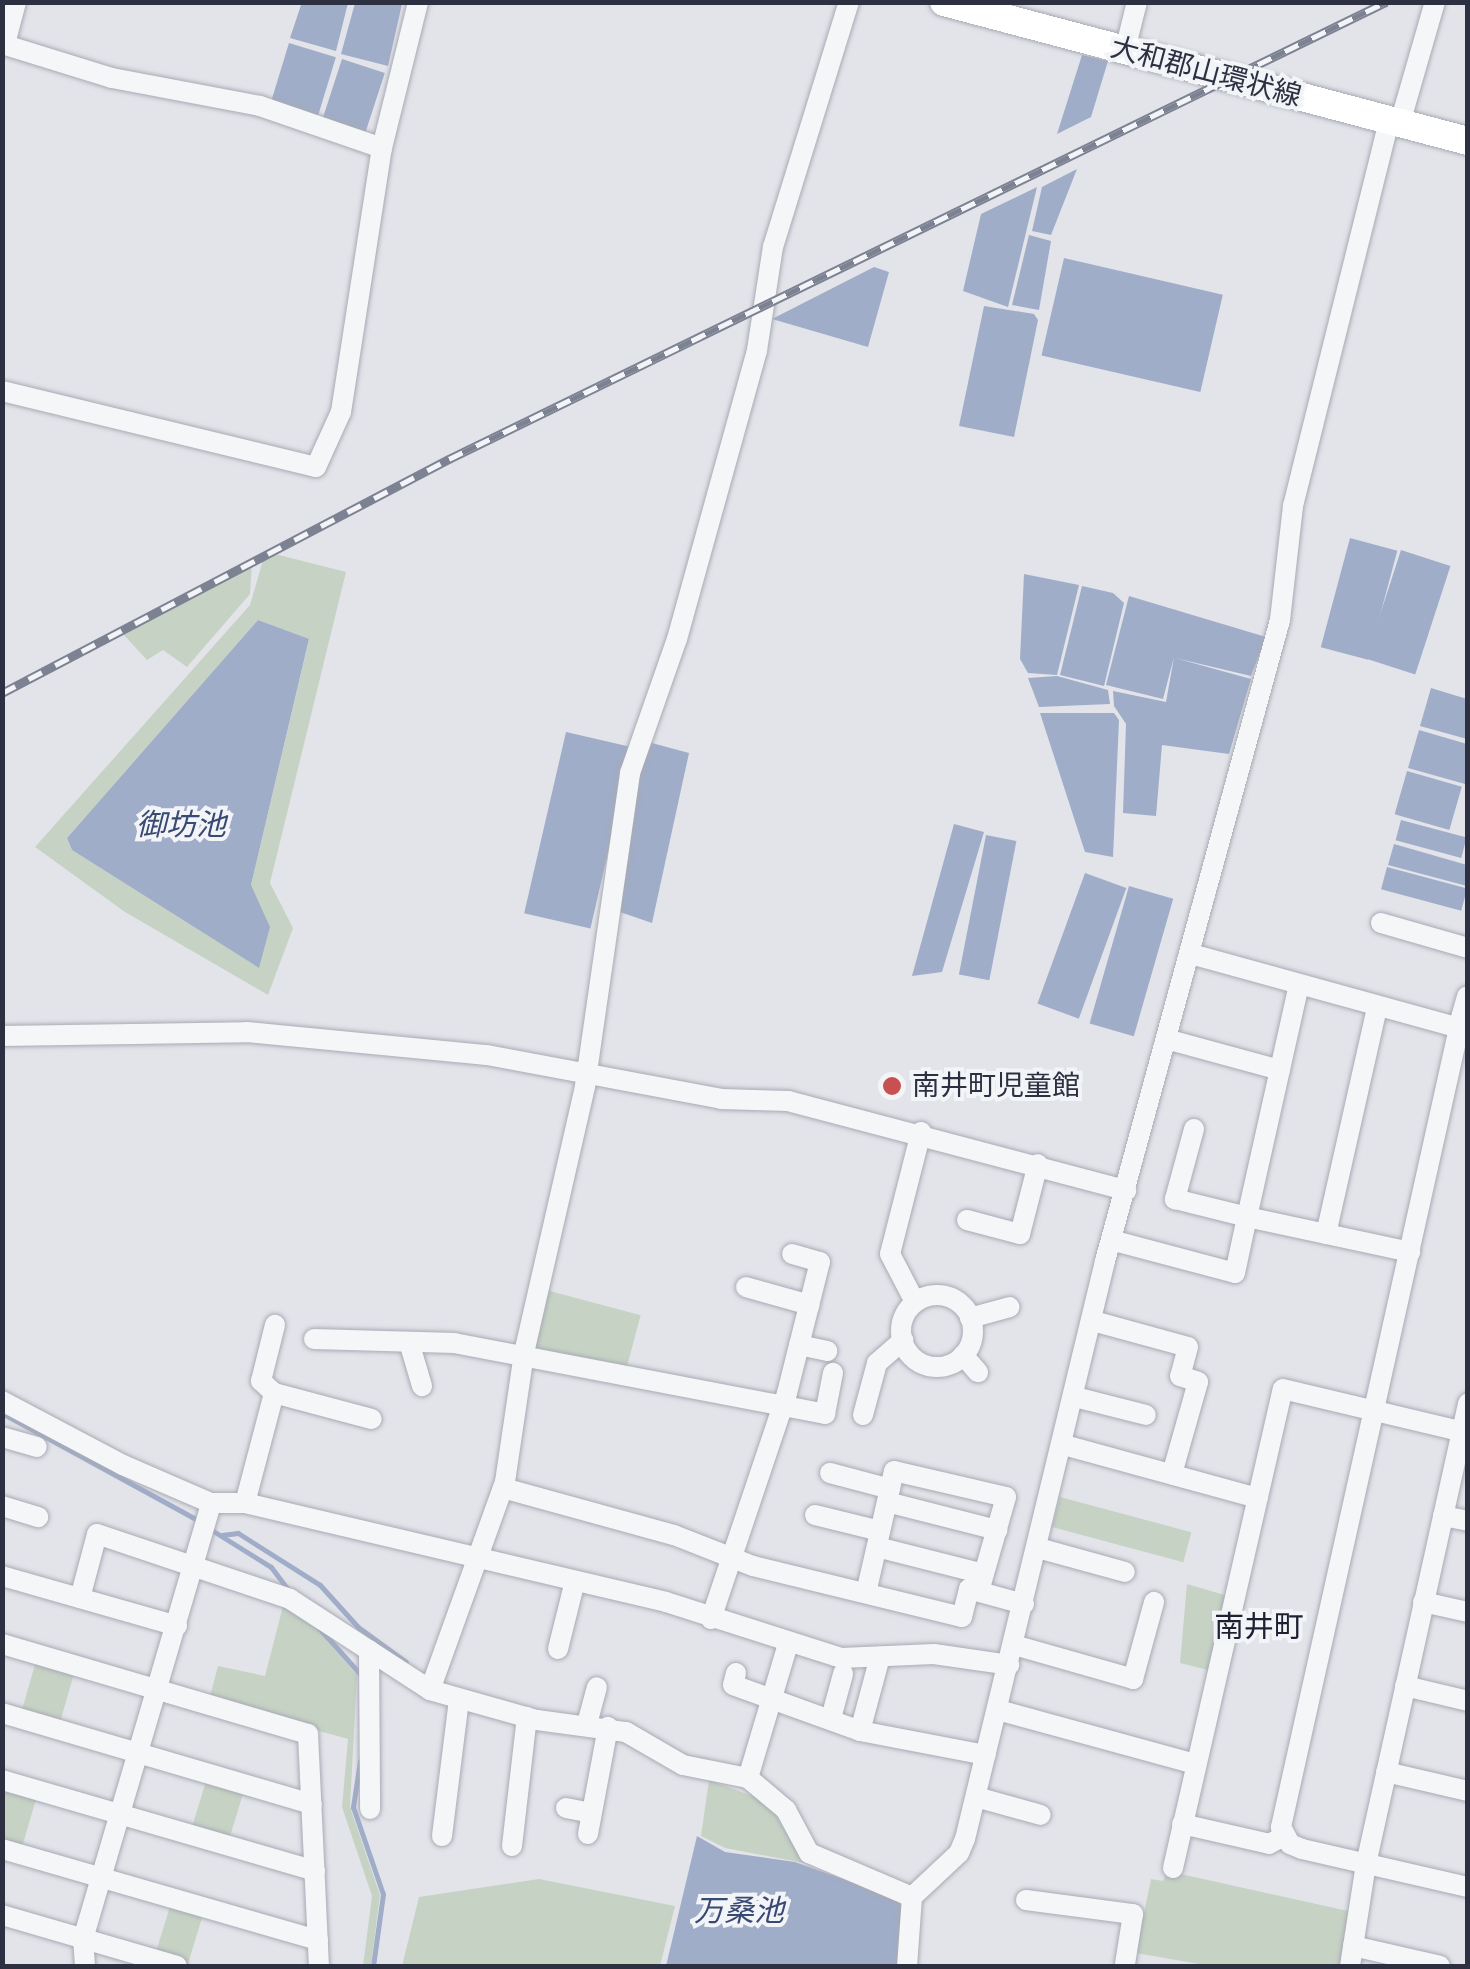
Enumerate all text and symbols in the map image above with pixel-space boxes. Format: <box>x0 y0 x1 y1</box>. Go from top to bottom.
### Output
street label: 大和郡山環状線 <box>1107 30 1305 114</box>
water label: 御坊池 <box>136 807 226 843</box>
place label: 南井町児童館 <box>912 1069 1080 1103</box>
marker: 南井町児童館 <box>881 1075 903 1097</box>
district label: 南井町 <box>1214 1609 1304 1645</box>
water label: 万桑池 <box>694 1893 784 1929</box>

